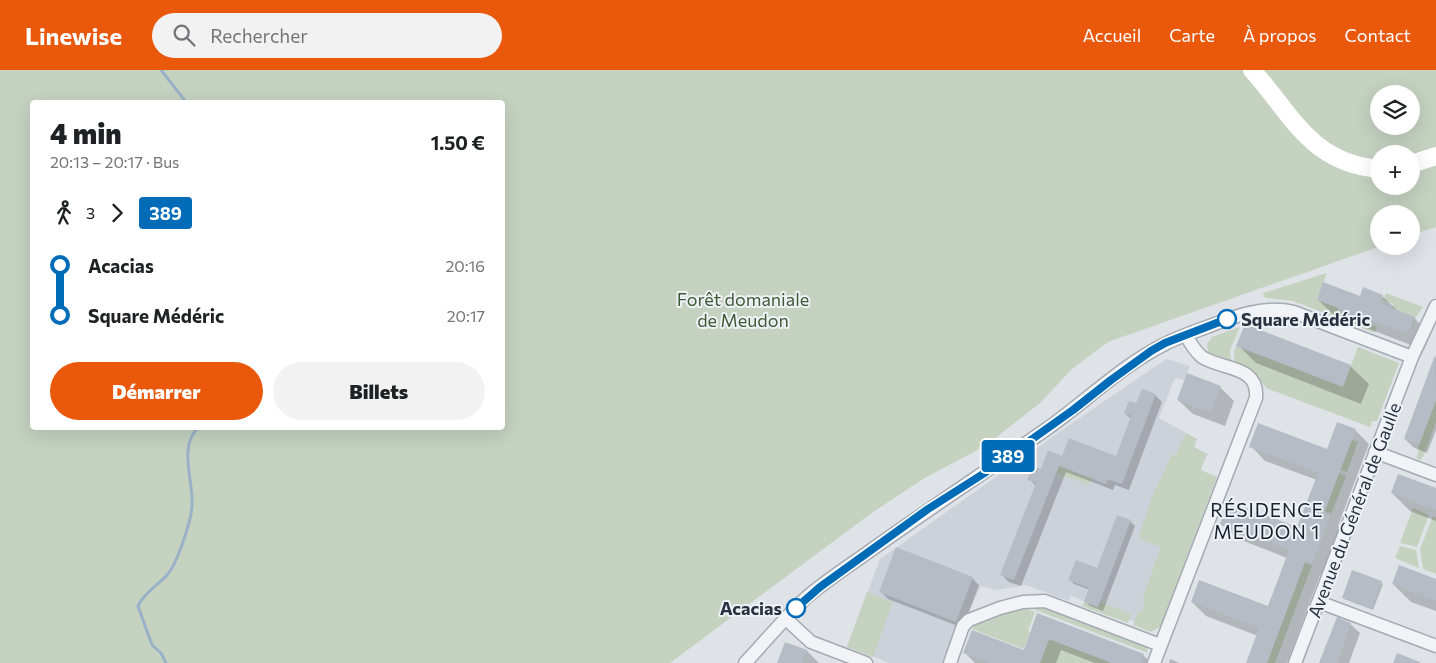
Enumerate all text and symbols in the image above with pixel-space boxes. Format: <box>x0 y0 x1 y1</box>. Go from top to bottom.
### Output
search box <box>152 13 502 58</box>
text: Linewise <box>25 21 122 50</box>
icon: search <box>170 21 198 49</box>
text: Rechercher <box>210 24 308 47</box>
text: Accueil <box>1083 24 1141 46</box>
text: Carte <box>1169 24 1215 46</box>
text: À propos <box>1243 24 1317 46</box>
text: Contact <box>1345 24 1411 46</box>
map controls <box>1370 85 1420 255</box>
button: layers <box>1370 85 1420 135</box>
text: 4 min <box>50 116 122 150</box>
text: 1.50 € <box>431 131 485 154</box>
button: + <box>1370 145 1420 195</box>
text: 20:13 – 20:17 · Bus <box>50 152 179 171</box>
icon: walk <box>50 199 78 227</box>
icon: forward <box>103 199 131 227</box>
text: 389 <box>149 202 182 224</box>
text: 3 <box>86 203 95 222</box>
button: − <box>1370 205 1420 255</box>
text: Acacias <box>88 254 154 277</box>
text: 20:16 <box>445 256 485 275</box>
park label: Forêt domaniale de Meudon <box>677 288 809 331</box>
text: Square Médéric <box>88 304 224 327</box>
text: 20:17 <box>447 306 485 325</box>
place label: Square Médéric <box>1241 308 1370 330</box>
marker: Square Médéric <box>1217 309 1237 329</box>
button: Démarrer <box>50 362 263 420</box>
button: Billets <box>273 362 485 420</box>
street label: Avenue du Général de Gaulle <box>1303 399 1405 621</box>
line badge: 389 <box>979 440 1037 472</box>
text: 389 <box>992 445 1024 467</box>
district label: RÉSIDENCE MEUDON 1 <box>1210 498 1324 543</box>
place label: Acacias <box>720 597 782 619</box>
marker: Acacias <box>786 598 806 618</box>

